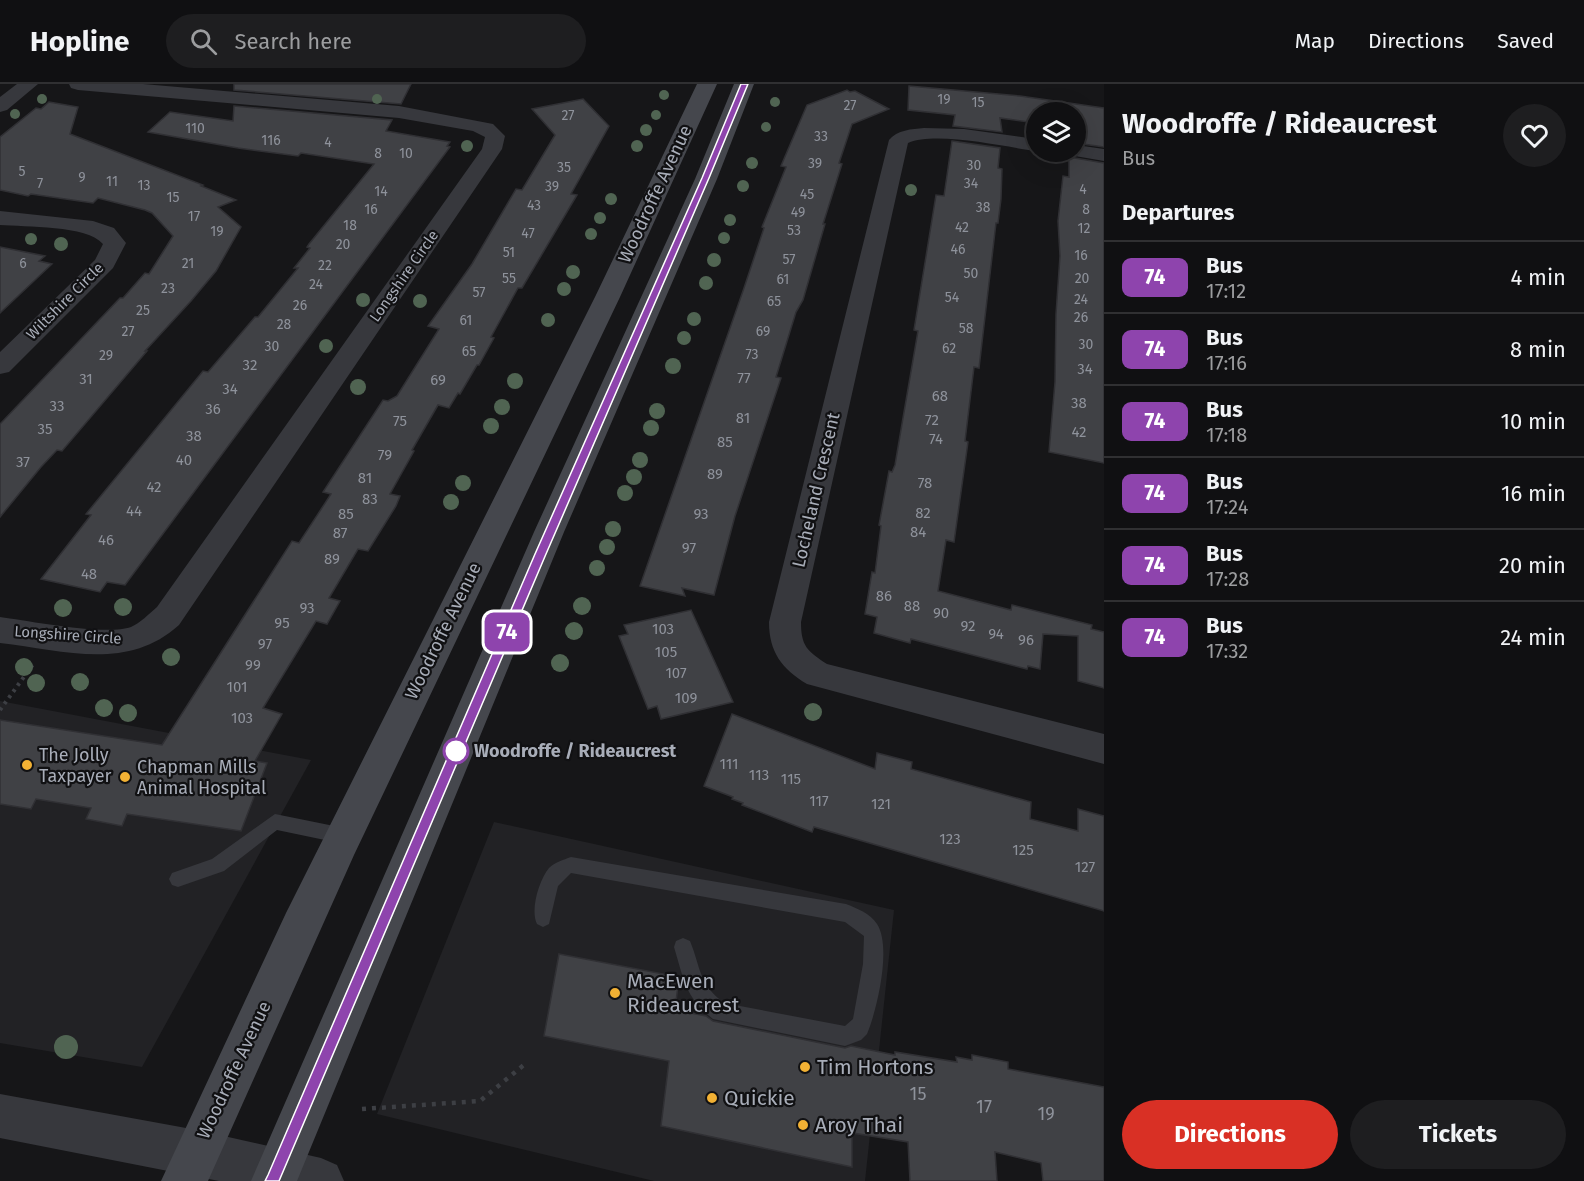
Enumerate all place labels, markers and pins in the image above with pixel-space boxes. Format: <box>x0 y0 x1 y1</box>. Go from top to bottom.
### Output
marker: Woodroffe / Rideaucrest <box>443 738 469 764</box>
place label: Woodroffe / Rideaucrest <box>474 740 677 762</box>
place label: The Jolly Taxpayer <box>39 744 112 787</box>
place label: Chapman Mills Animal Hospital <box>137 756 266 799</box>
marker: The Jolly Taxpayer <box>20 758 34 772</box>
marker: Chapman Mills Animal Hospital <box>118 770 132 784</box>
place label: MacEwen Rideaucrest <box>627 968 740 1018</box>
marker: MacEwen Rideaucrest <box>608 986 622 1000</box>
place label: Tim Hortons <box>817 1054 934 1080</box>
marker: Tim Hortons <box>798 1060 812 1074</box>
place label: Quickie <box>724 1085 795 1111</box>
marker: Quickie <box>705 1091 719 1105</box>
place label: Aroy Thai <box>815 1112 903 1138</box>
marker: Aroy Thai <box>796 1118 810 1132</box>

